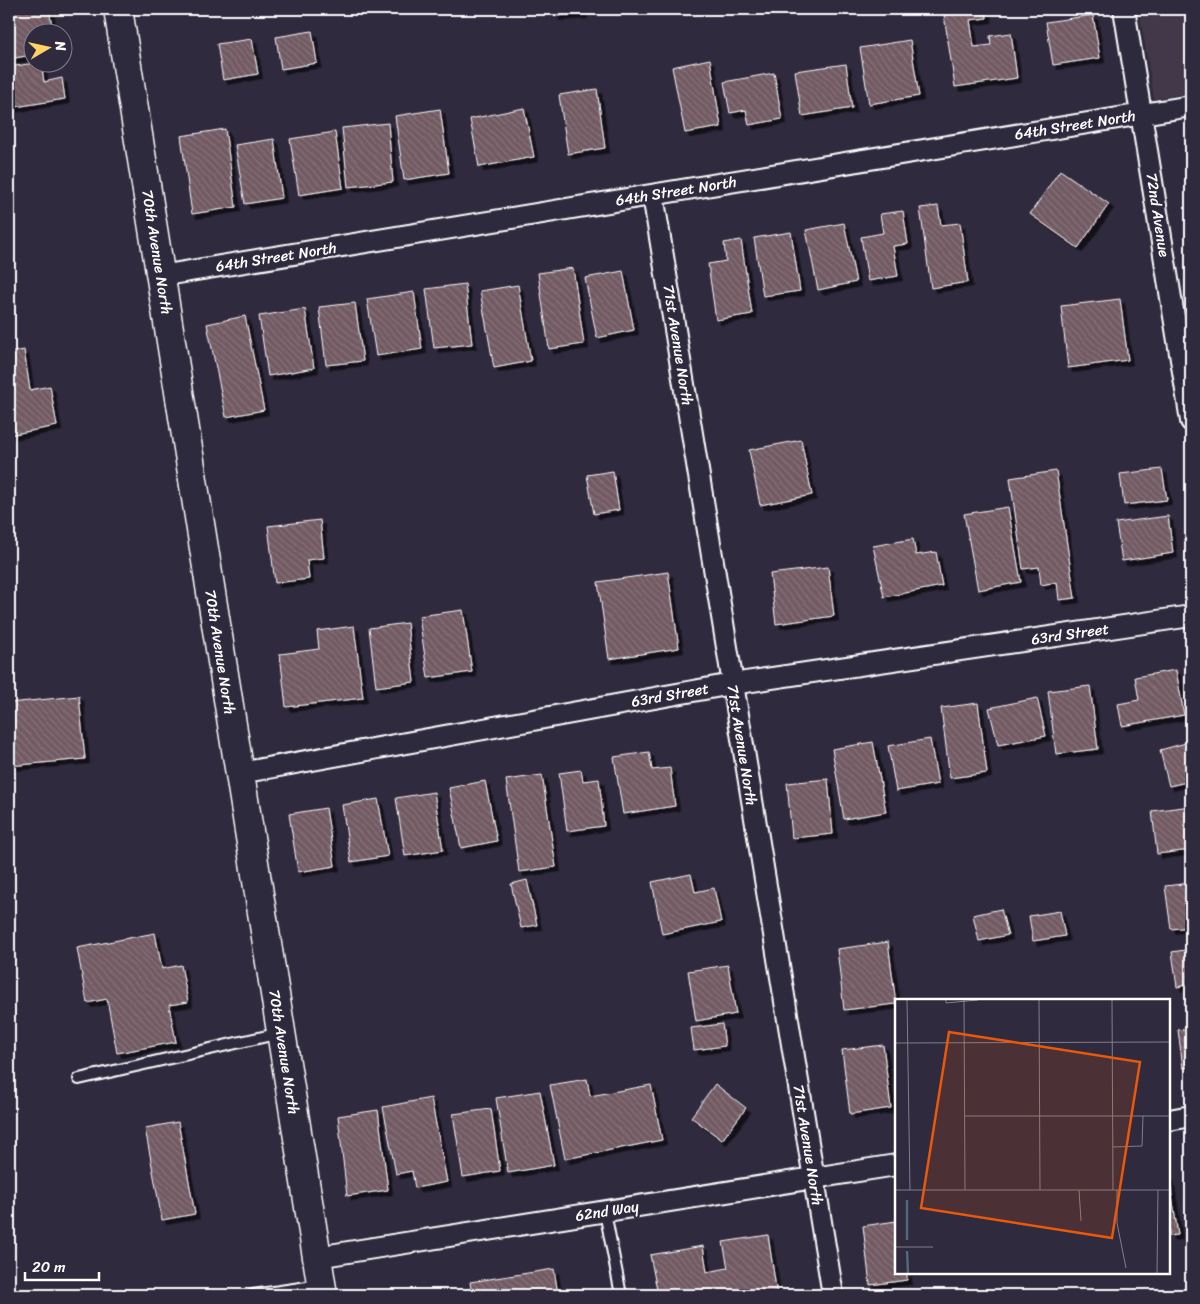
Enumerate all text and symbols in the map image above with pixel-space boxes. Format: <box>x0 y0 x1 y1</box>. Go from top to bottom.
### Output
north arrow <box>22 22 72 72</box>
text: N <box>47 38 73 53</box>
street label: 64th Street North <box>1013 103 1137 147</box>
street label: 64th Street North <box>614 169 738 213</box>
street label: 72nd Avenue <box>1139 171 1177 259</box>
street label: 70th Avenue North <box>134 188 180 316</box>
street label: 64th Street North <box>214 235 338 279</box>
street label: 71st Avenue North <box>656 283 700 408</box>
street label: 70th Avenue North <box>197 588 243 716</box>
street label: 63rd Street <box>1029 616 1111 652</box>
street label: 63rd Street <box>629 675 711 715</box>
street label: 71st Avenue North <box>720 683 764 808</box>
street label: 70th Avenue North <box>261 988 307 1116</box>
inset map <box>895 999 1170 1274</box>
street label: 71st Avenue North <box>786 1083 830 1208</box>
street label: 62nd Way <box>573 1193 641 1229</box>
scale bar <box>25 1249 99 1281</box>
text: 20 m <box>32 1254 66 1280</box>

